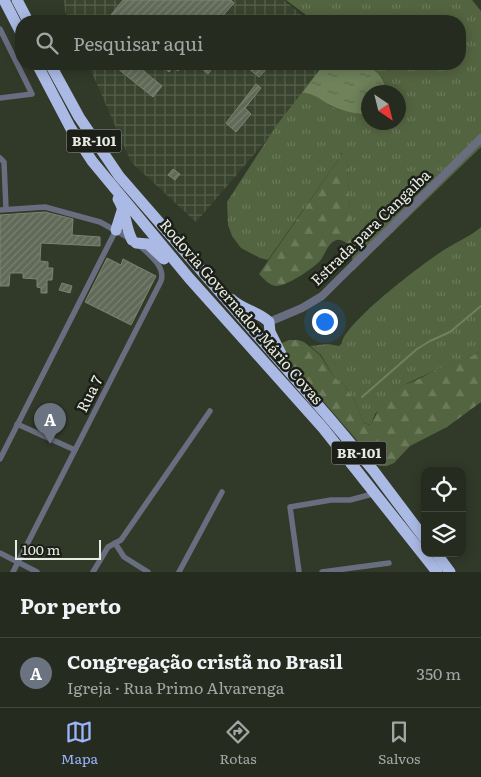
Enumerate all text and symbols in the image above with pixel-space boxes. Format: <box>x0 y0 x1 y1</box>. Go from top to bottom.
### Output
search box <box>15 15 466 70</box>
icon: search <box>33 29 61 57</box>
text: Pesquisar aqui <box>73 29 203 57</box>
north arrow <box>361 85 406 130</box>
road number: BR-101 <box>66 130 122 152</box>
street label: Estrada para Cangaíba <box>305 163 436 290</box>
street label: Rodovia Governador Mário Covas <box>155 213 330 409</box>
your location <box>312 309 338 335</box>
street label: Rua 7 <box>70 371 108 416</box>
pin: A <box>34 403 66 444</box>
road number: BR-101 <box>332 442 386 464</box>
map controls <box>421 467 466 557</box>
button: locate <box>421 467 466 512</box>
button: layers <box>421 512 466 557</box>
scale bar <box>15 537 101 560</box>
text: 100 m <box>22 539 60 559</box>
text: Por perto <box>20 589 121 620</box>
text: Congregação cristã no Brasil <box>67 647 343 675</box>
text: A <box>30 661 42 685</box>
text: 350 m <box>416 661 461 685</box>
text: Igreja · Rua Primo Alvarenga <box>67 675 284 699</box>
tab: Mapa <box>61 718 98 768</box>
tab: Rotas <box>220 718 257 768</box>
tab: Salvos <box>378 718 420 768</box>

